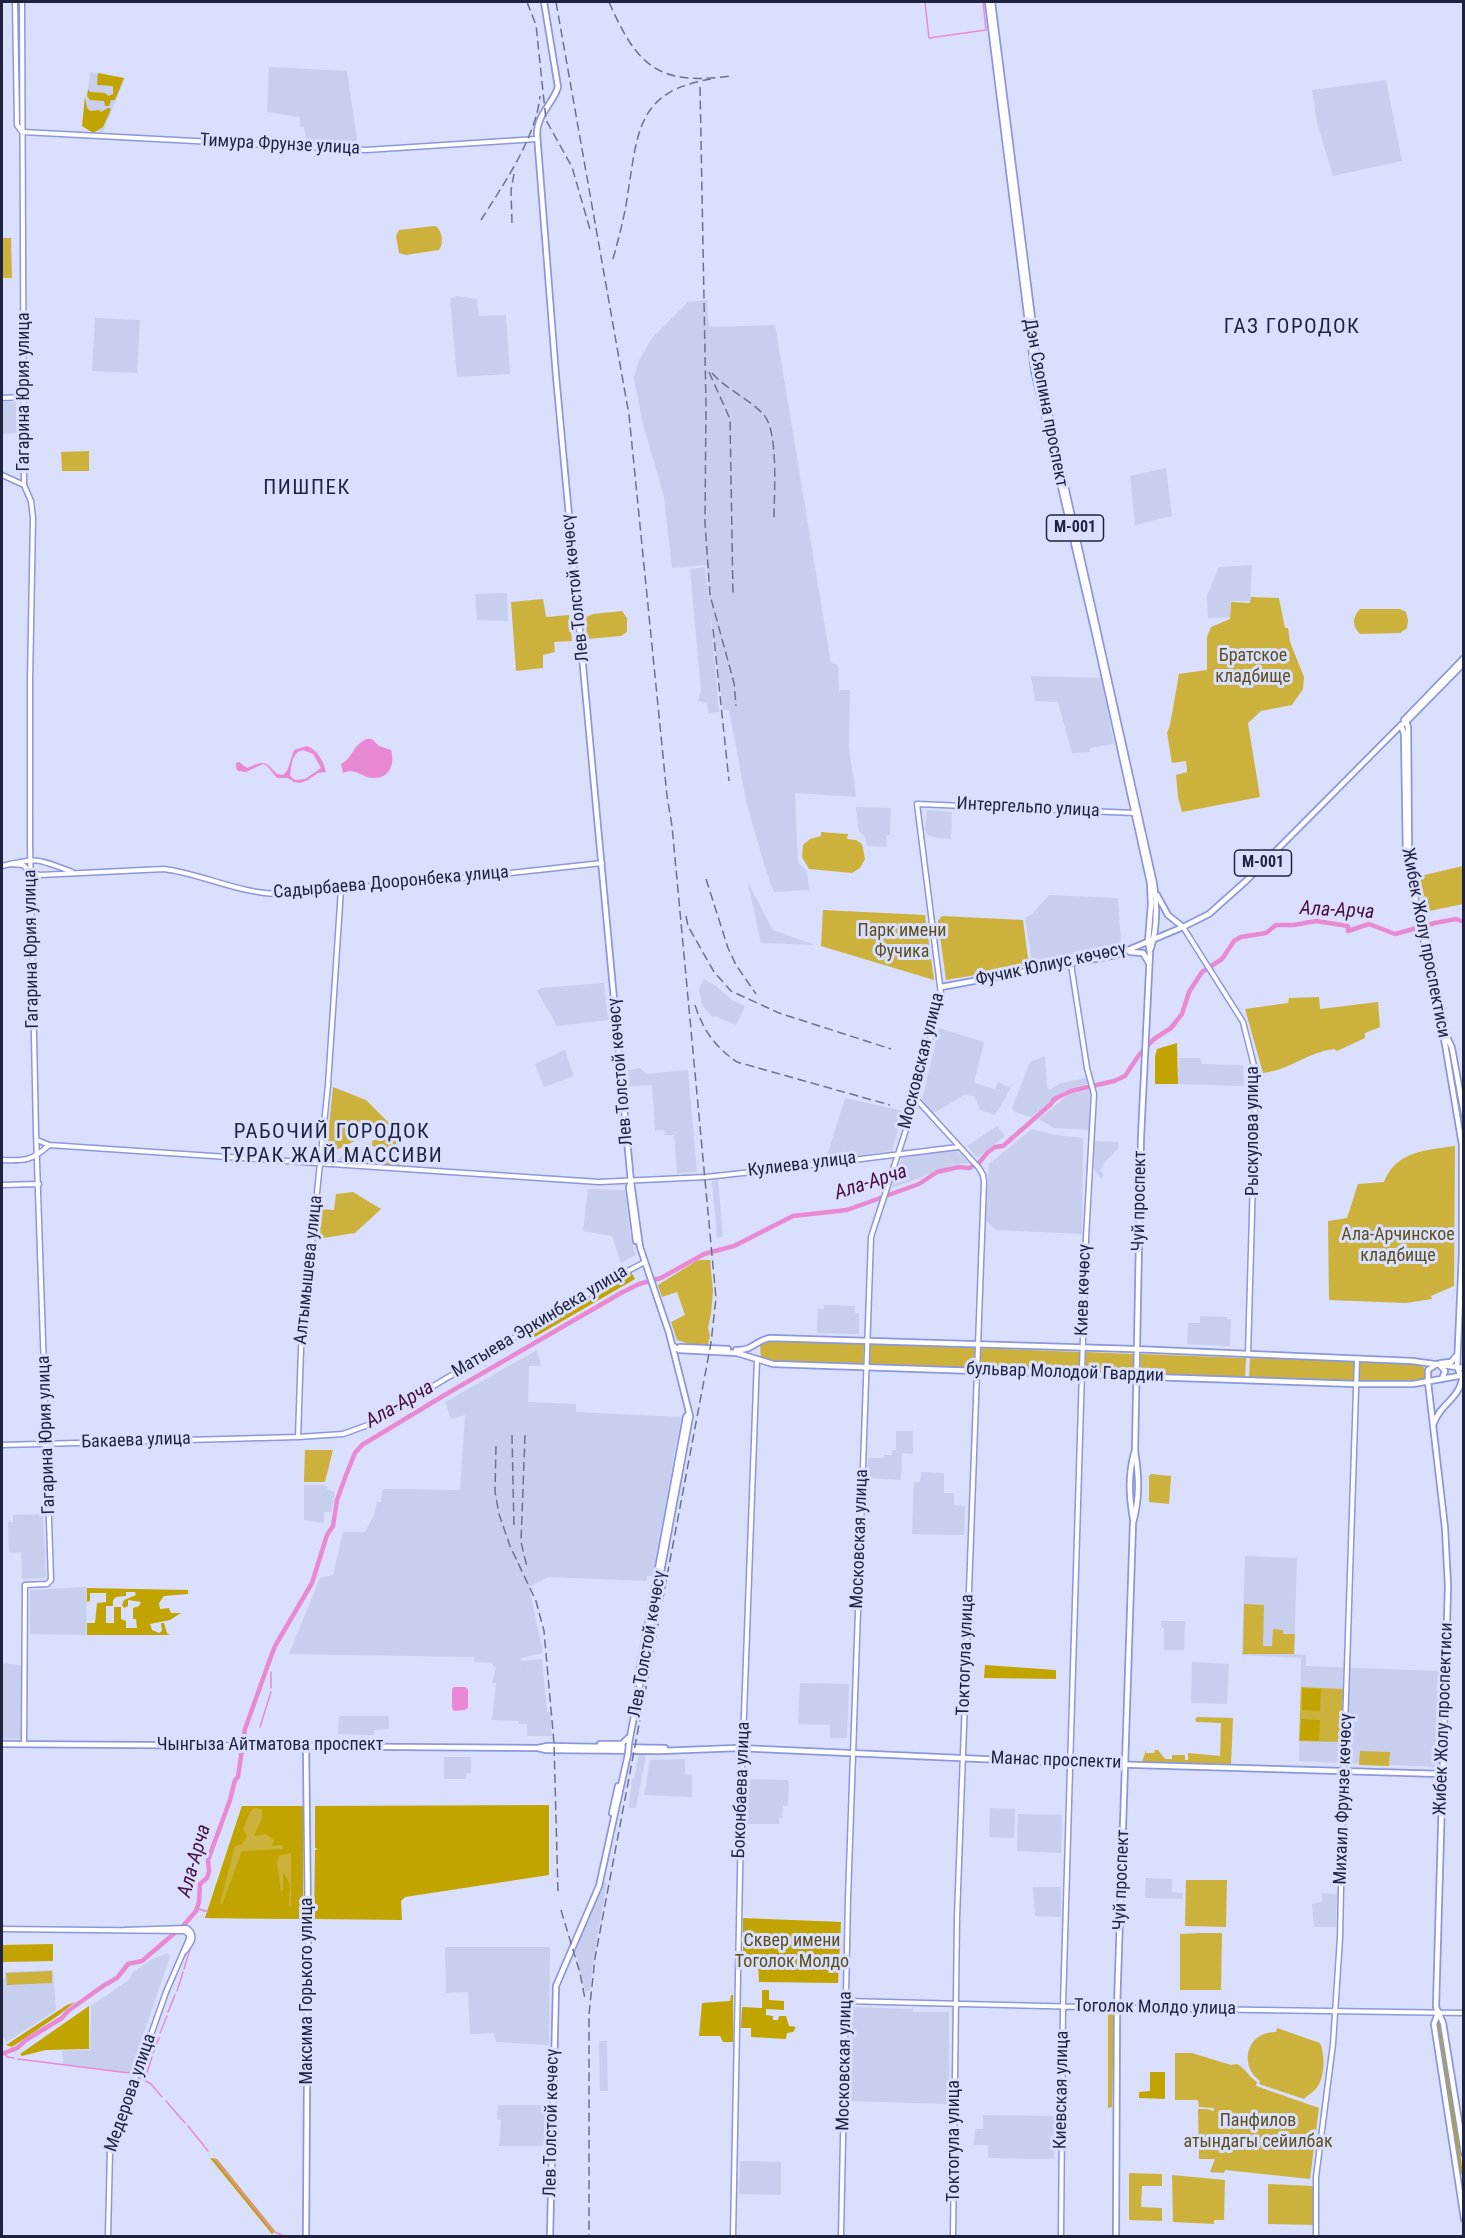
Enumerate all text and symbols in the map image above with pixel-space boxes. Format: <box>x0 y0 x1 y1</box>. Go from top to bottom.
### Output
street label: Тимура Фрунзе улица <box>199 130 361 160</box>
street label: Гагарина Юрия улица <box>13 312 35 472</box>
district label: ГАЗ ГОРОДОК <box>1224 315 1360 341</box>
street label: Дэн Сяопина проспект <box>1018 317 1072 489</box>
district label: ПИШПЕК <box>263 476 351 502</box>
street label: Лев Толстой көчөсү <box>557 513 595 663</box>
road number: M-001 <box>1046 515 1104 541</box>
park label: Братское кладбище <box>1215 645 1291 688</box>
street label: Интергельпо улица <box>956 793 1100 823</box>
street label: Жибек Жолу проспектиси <box>1396 846 1454 1040</box>
road number: М-001 <box>1234 850 1292 876</box>
street label: Садырбаева Дооронбека улица <box>272 862 510 904</box>
street label: Гагарина Юрия улица <box>20 869 44 1029</box>
water label: Ала-Арча <box>1299 897 1375 925</box>
park label: Парк имени Фучика <box>857 920 947 962</box>
street label: Фучик Юлиус көчөсү <box>974 938 1128 992</box>
street label: Московская улица <box>895 991 949 1131</box>
street label: Лев Толстой көчөсү <box>604 997 638 1147</box>
street label: Рыскулова улица <box>1242 1066 1264 1196</box>
district label: РАБОЧИЙ ГОРОДОК ТУРАК ЖАЙ МАССИВИ <box>221 1120 443 1170</box>
street label: Кулиева улица <box>747 1148 857 1182</box>
street label: Чуй проспект <box>1128 1150 1152 1252</box>
water label: Ала-Арча <box>832 1160 910 1206</box>
street label: Алтымышева улица <box>290 1194 328 1346</box>
park label: Ала-Арчинское кладбище <box>1341 1224 1455 1266</box>
street label: Киев көчөсү <box>1072 1244 1096 1336</box>
street label: Матыева Эркинбека улица <box>448 1261 632 1383</box>
street label: Гагарина Юрия улица <box>33 1355 61 1515</box>
street label: бульвар Молодой Гвардии <box>966 1359 1164 1387</box>
water label: Ала-Арча <box>362 1376 438 1434</box>
street label: Бакаева улица <box>81 1428 191 1454</box>
street label: Московская улица <box>847 1469 873 1609</box>
street label: Лев Толстой көчөсү <box>624 1569 672 1719</box>
street label: Токтогула улица <box>953 1594 979 1716</box>
street label: Жибек Жолу проспектиси <box>1430 1622 1458 1816</box>
street label: Михаил Фрунзе көчөсү <box>1330 1713 1358 1885</box>
street label: Боконбаева улица <box>729 1721 755 1859</box>
street label: Чынгыза Айтматова проспект <box>157 1734 383 1756</box>
street label: Манас проспекти <box>990 1748 1122 1774</box>
water label: Ала-Арча <box>173 1822 217 1900</box>
street label: Чуй проспект <box>1109 1829 1135 1931</box>
street label: Максима Горького улица <box>296 1898 318 2084</box>
park label: Сквер имени Тоголок Молдо <box>735 1930 849 1972</box>
street label: Московская улица <box>833 1991 857 2131</box>
street label: Тоголок Молдо улица <box>1074 1996 1236 2020</box>
street label: Медерова улица <box>101 2031 161 2155</box>
street label: Киевская улица <box>1050 2031 1074 2149</box>
street label: Лев Толстой көчөсү <box>540 2049 564 2197</box>
street label: Токтогула улица <box>943 2080 965 2202</box>
park label: Панфилов атындагы сейилбак <box>1183 2110 1333 2152</box>

